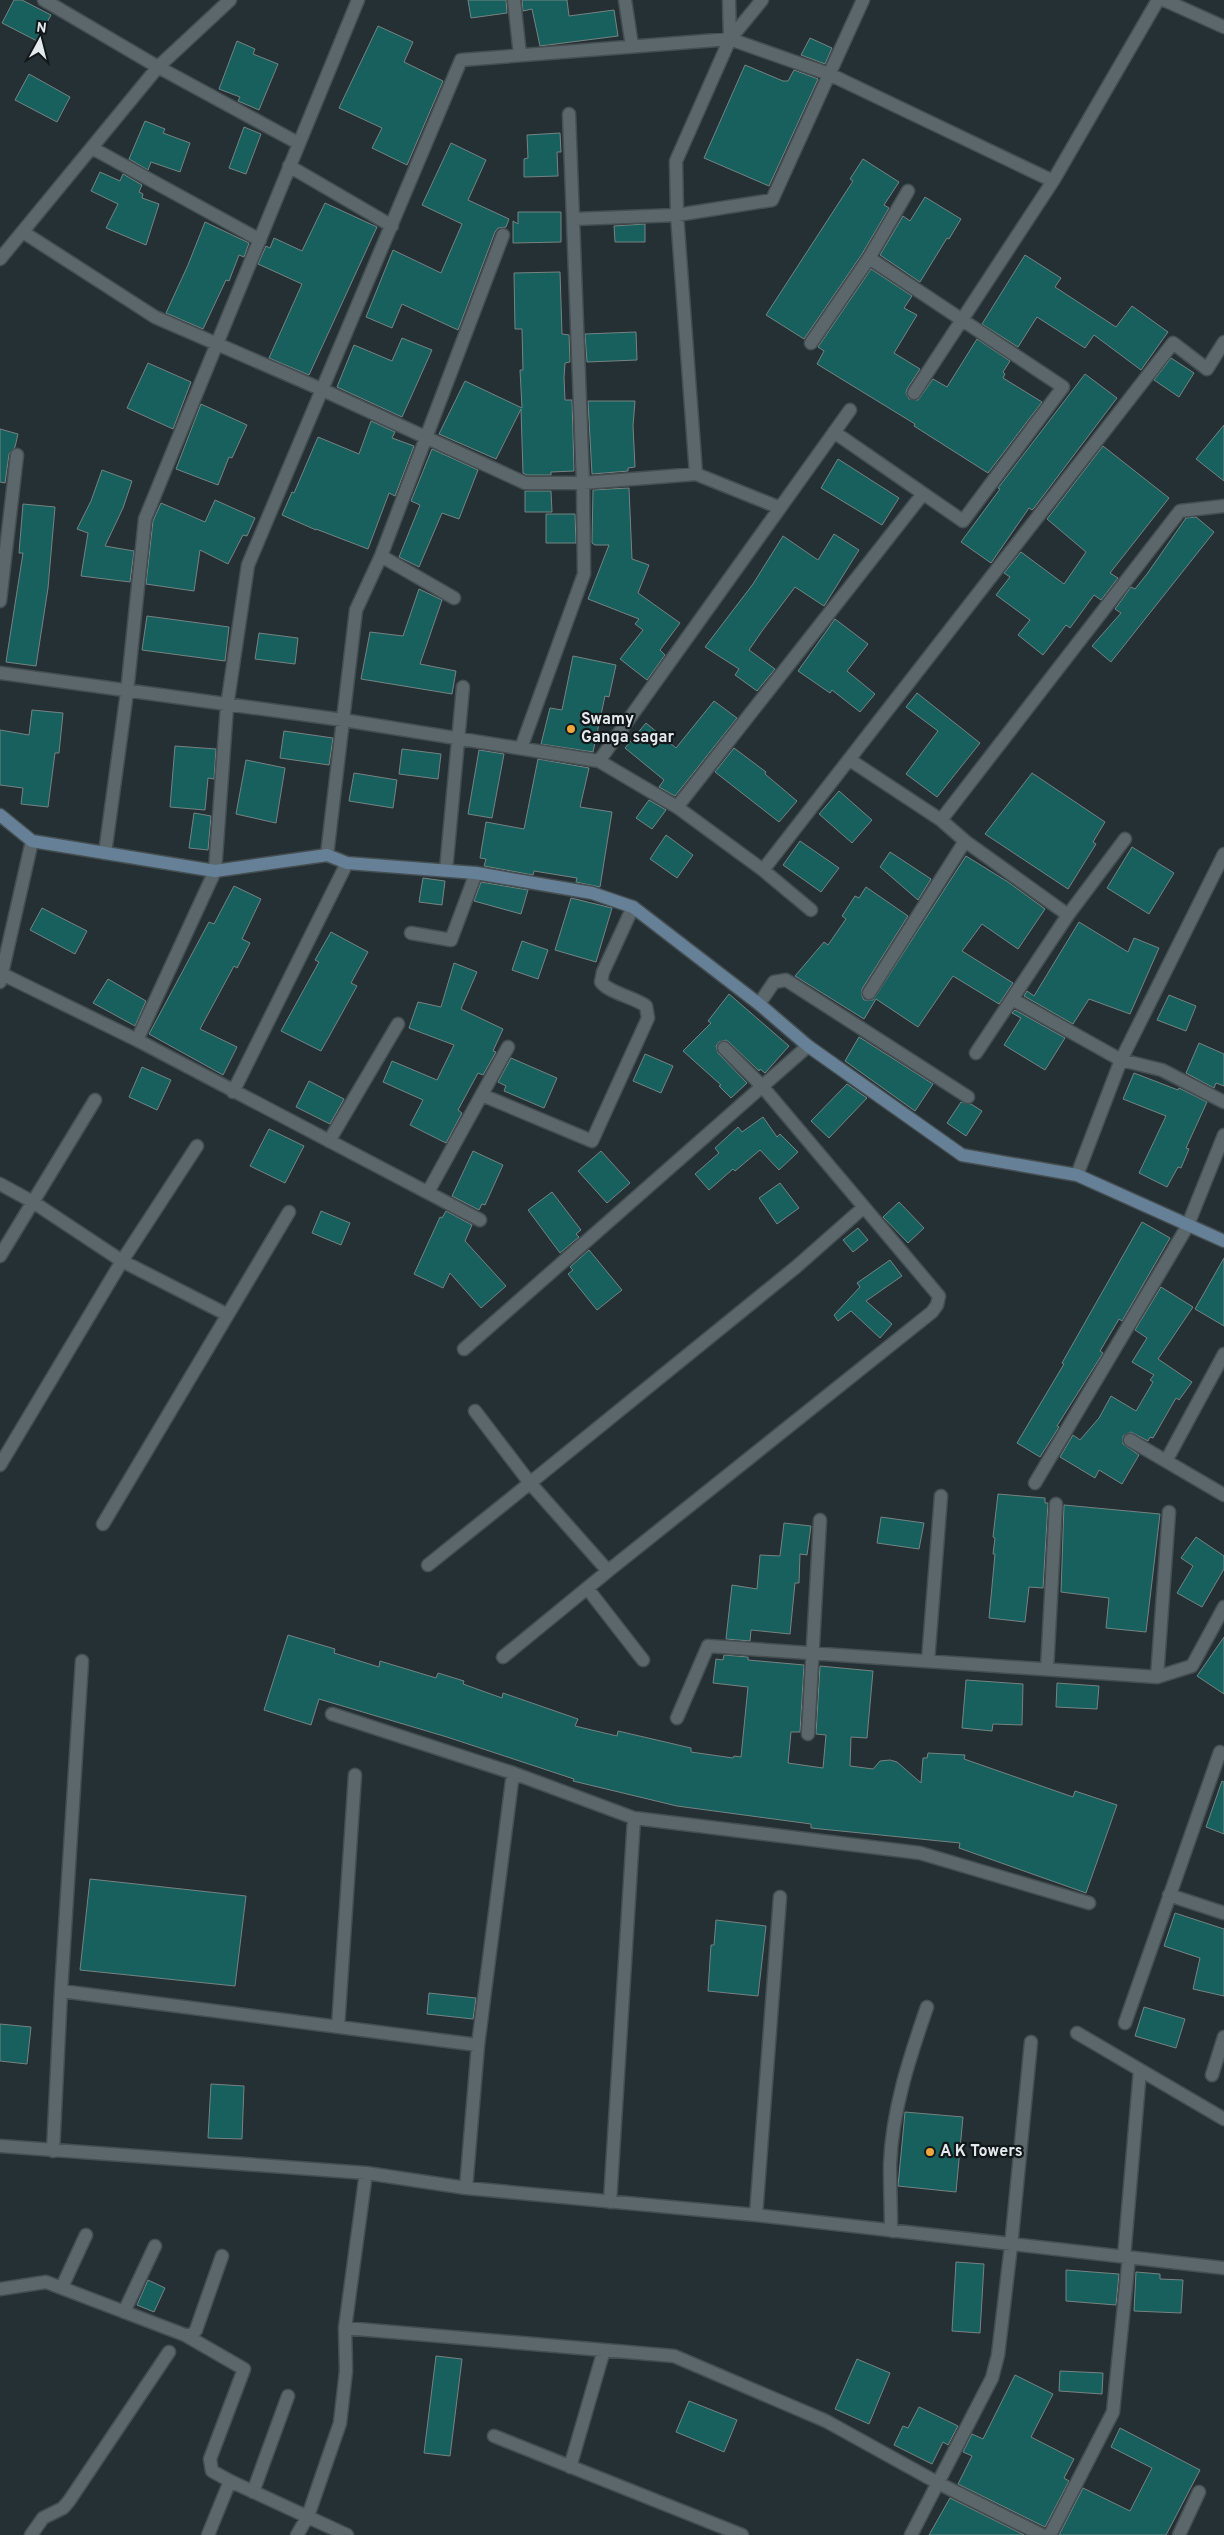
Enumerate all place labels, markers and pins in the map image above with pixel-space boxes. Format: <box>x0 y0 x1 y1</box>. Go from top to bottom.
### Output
place label: Swamy Ganga sagar <box>581 710 675 748</box>
marker: Swamy Ganga sagar <box>565 723 577 735</box>
place label: A K Towers <box>940 2142 1023 2162</box>
marker: A K Towers <box>924 2146 936 2158</box>

